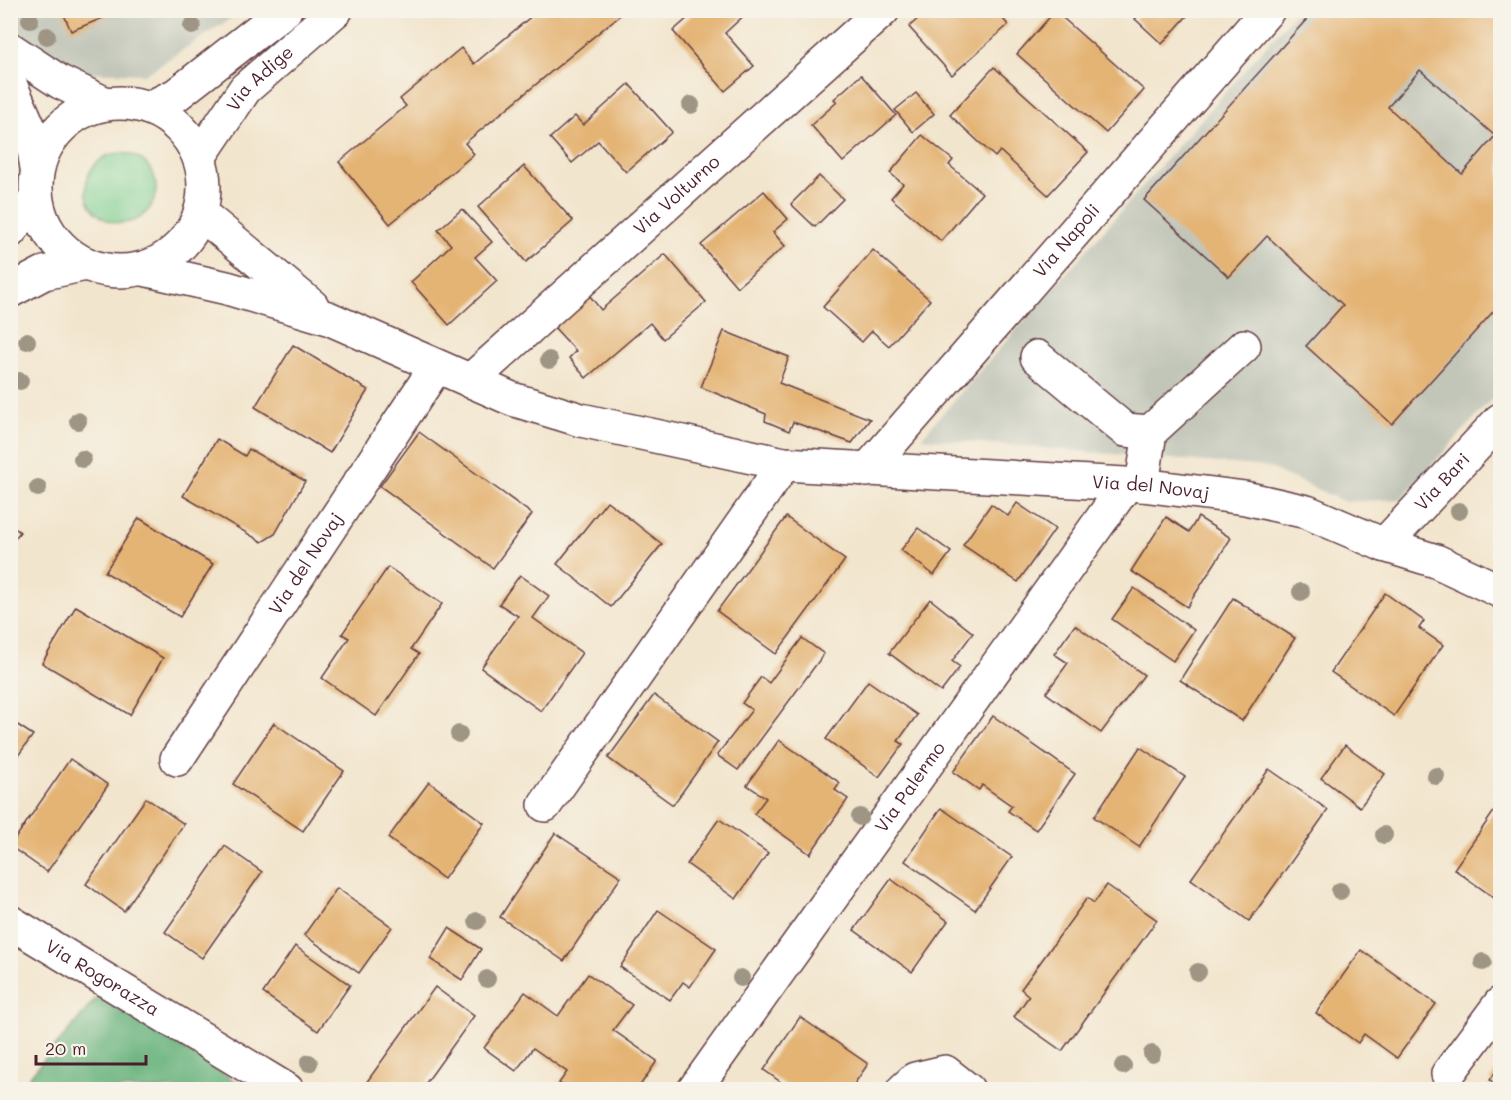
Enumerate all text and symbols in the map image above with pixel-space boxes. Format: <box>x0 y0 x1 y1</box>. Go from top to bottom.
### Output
street label: Via Adige <box>220 40 298 116</box>
street label: Via Volturno <box>628 149 725 240</box>
street label: Via Napoli <box>1027 198 1105 282</box>
street label: Via Bari <box>1409 447 1475 515</box>
street label: Via del Novaj <box>1092 469 1211 504</box>
street label: Via del Novaj <box>263 507 348 619</box>
street label: Via Palermo <box>869 736 950 837</box>
street label: Via Rogorazza <box>42 933 164 1021</box>
scale bar <box>36 1028 146 1066</box>
text: 20 m <box>45 1036 86 1060</box>

